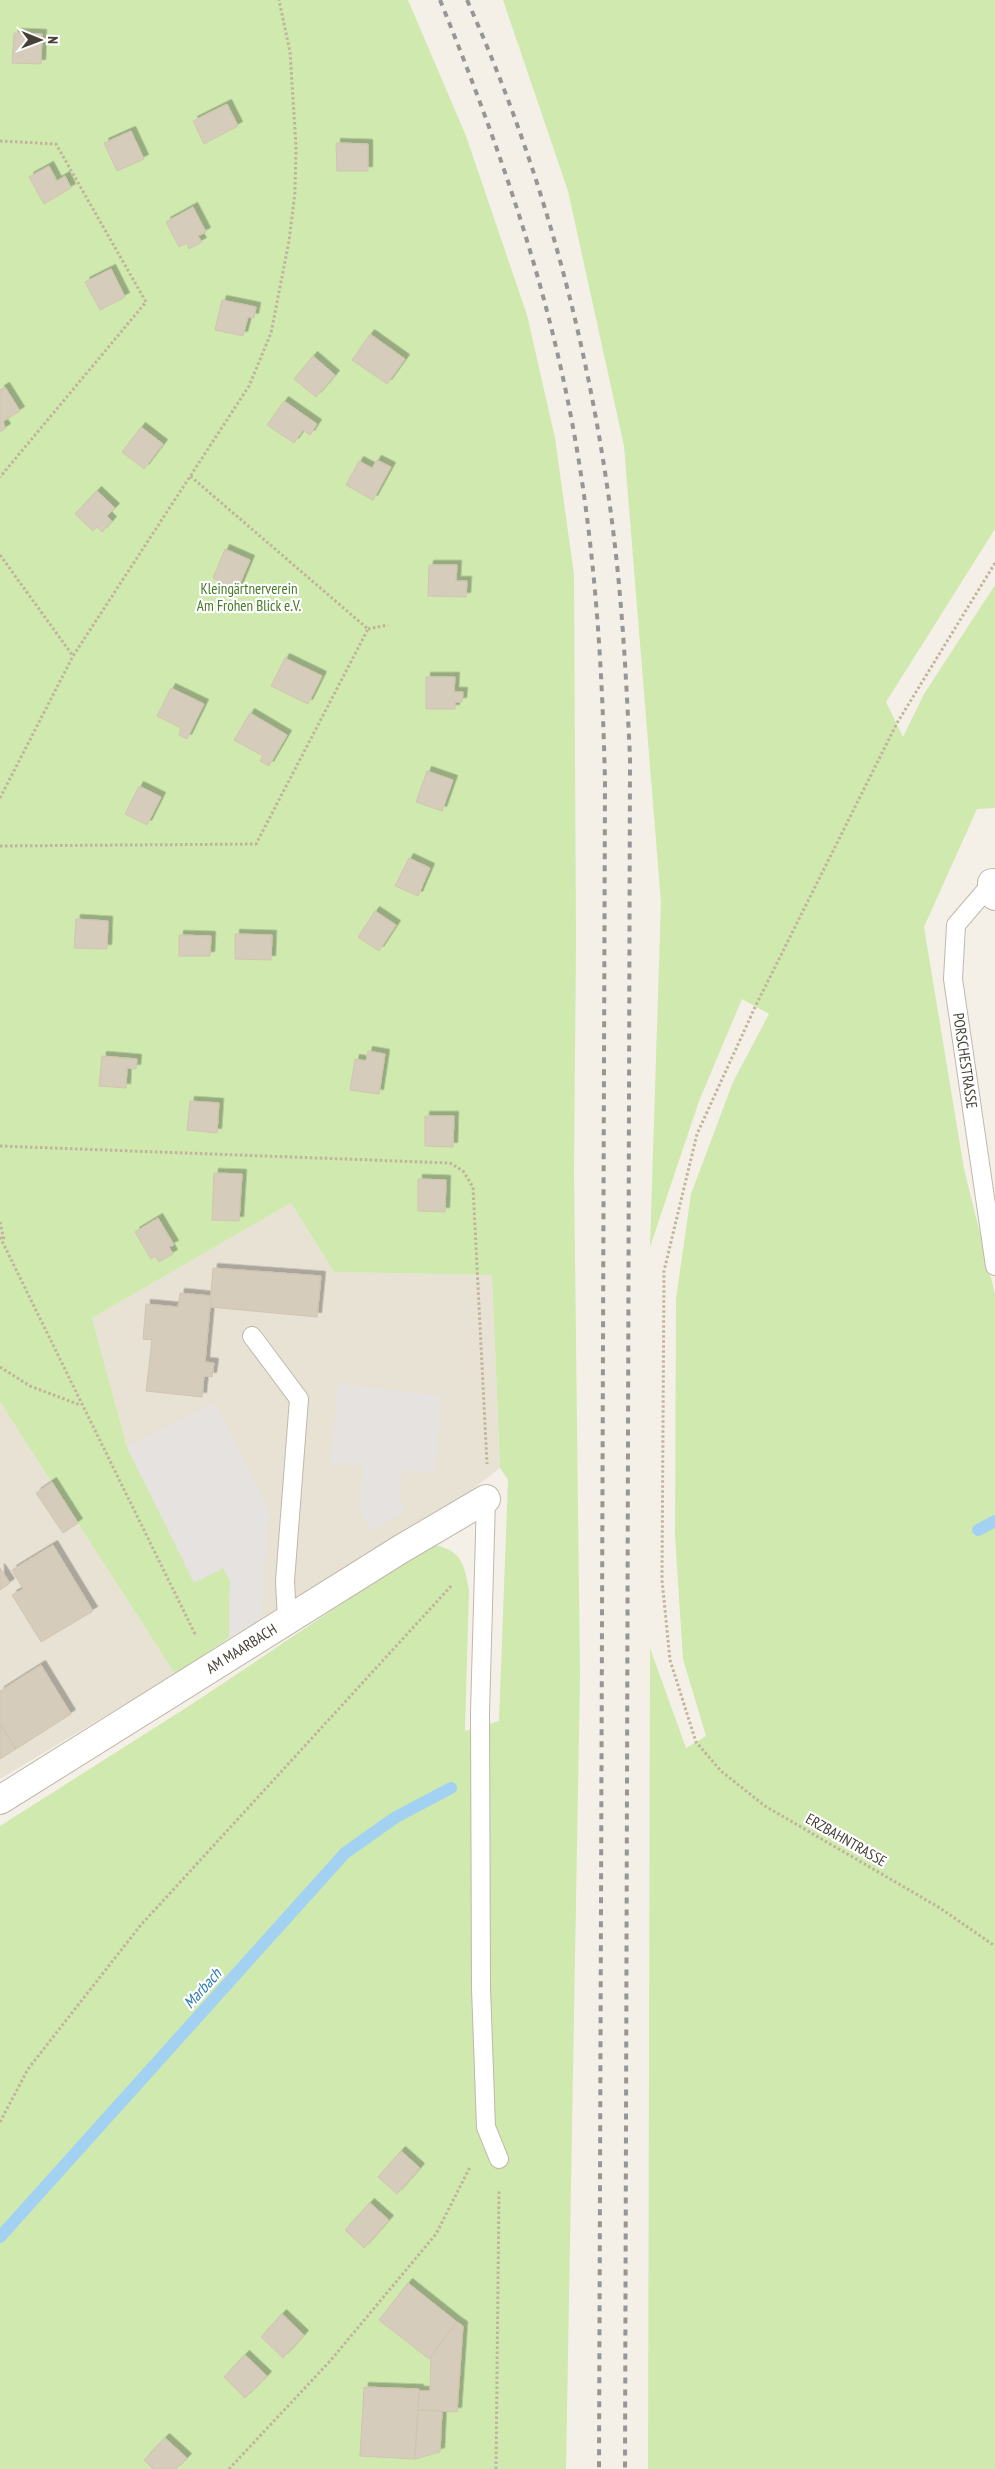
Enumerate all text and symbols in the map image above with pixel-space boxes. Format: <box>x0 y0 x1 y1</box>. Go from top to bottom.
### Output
north arrow <box>15 15 65 65</box>
text: N <box>44 36 62 44</box>
park label: Kleingärtnerverein Am Frohen Blick e.V. <box>197 579 301 615</box>
street label: PORSCHESTRASSE <box>949 1012 982 1110</box>
street label: AM MAARBACH <box>203 1619 280 1678</box>
street label: ERZBAHNTRASSE <box>802 1809 890 1870</box>
water label: Marbach <box>179 1963 226 2012</box>

